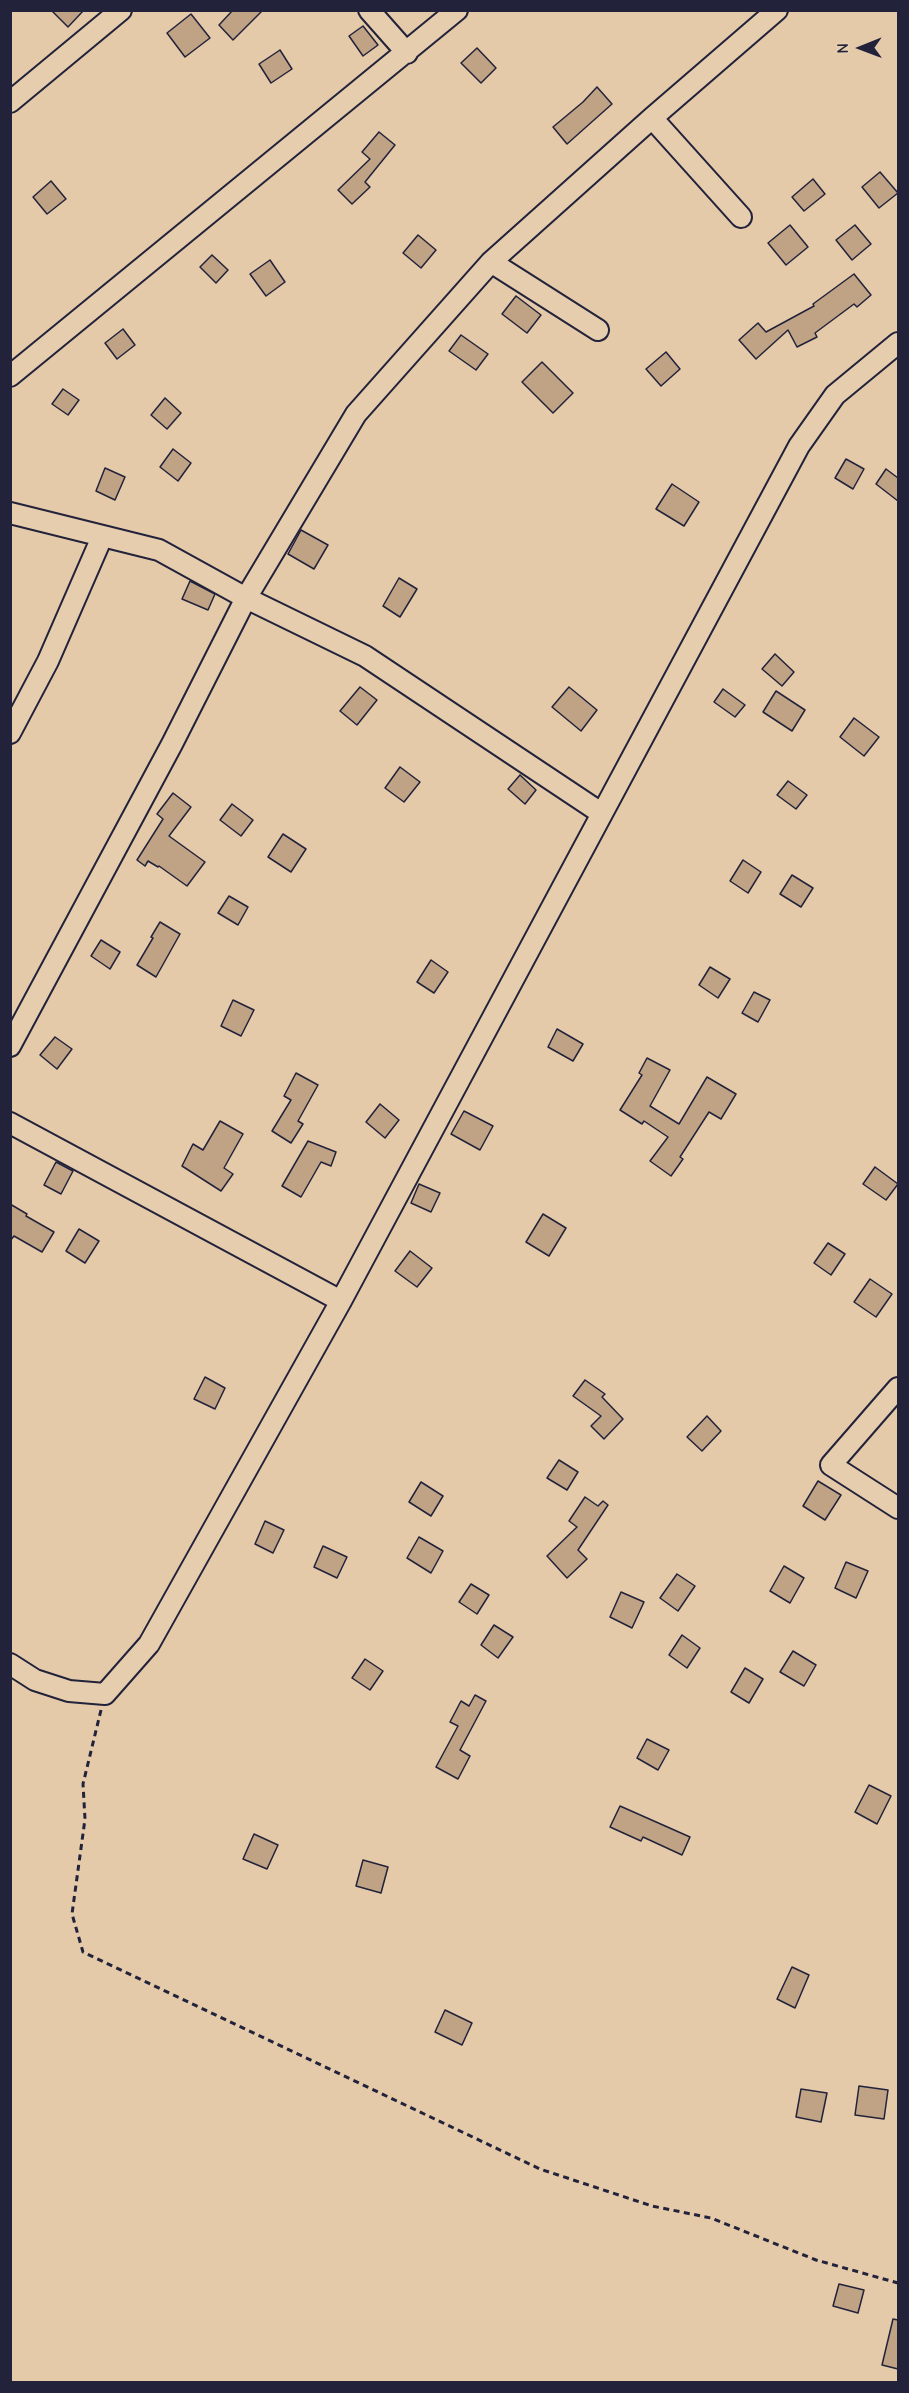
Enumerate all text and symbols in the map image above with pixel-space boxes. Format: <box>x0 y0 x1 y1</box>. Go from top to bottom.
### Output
north arrow <box>831 18 891 78</box>
text: N <box>834 43 852 54</box>

